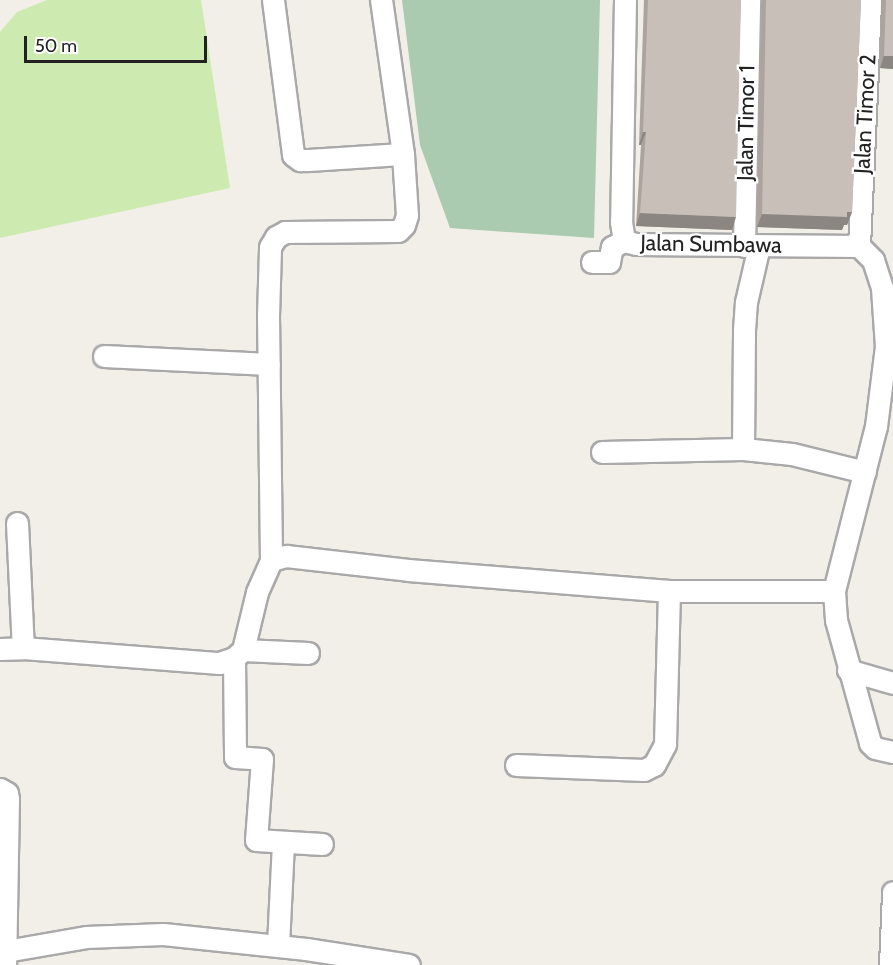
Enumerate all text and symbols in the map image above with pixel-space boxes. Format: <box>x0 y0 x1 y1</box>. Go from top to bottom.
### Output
scale bar <box>27 24 210 62</box>
text: 50 m <box>35 35 77 57</box>
street label: Jalan Timor 2 <box>849 53 881 175</box>
street label: Jalan Timor 1 <box>732 65 760 181</box>
street label: Jalan Sumbawa <box>640 230 782 258</box>

